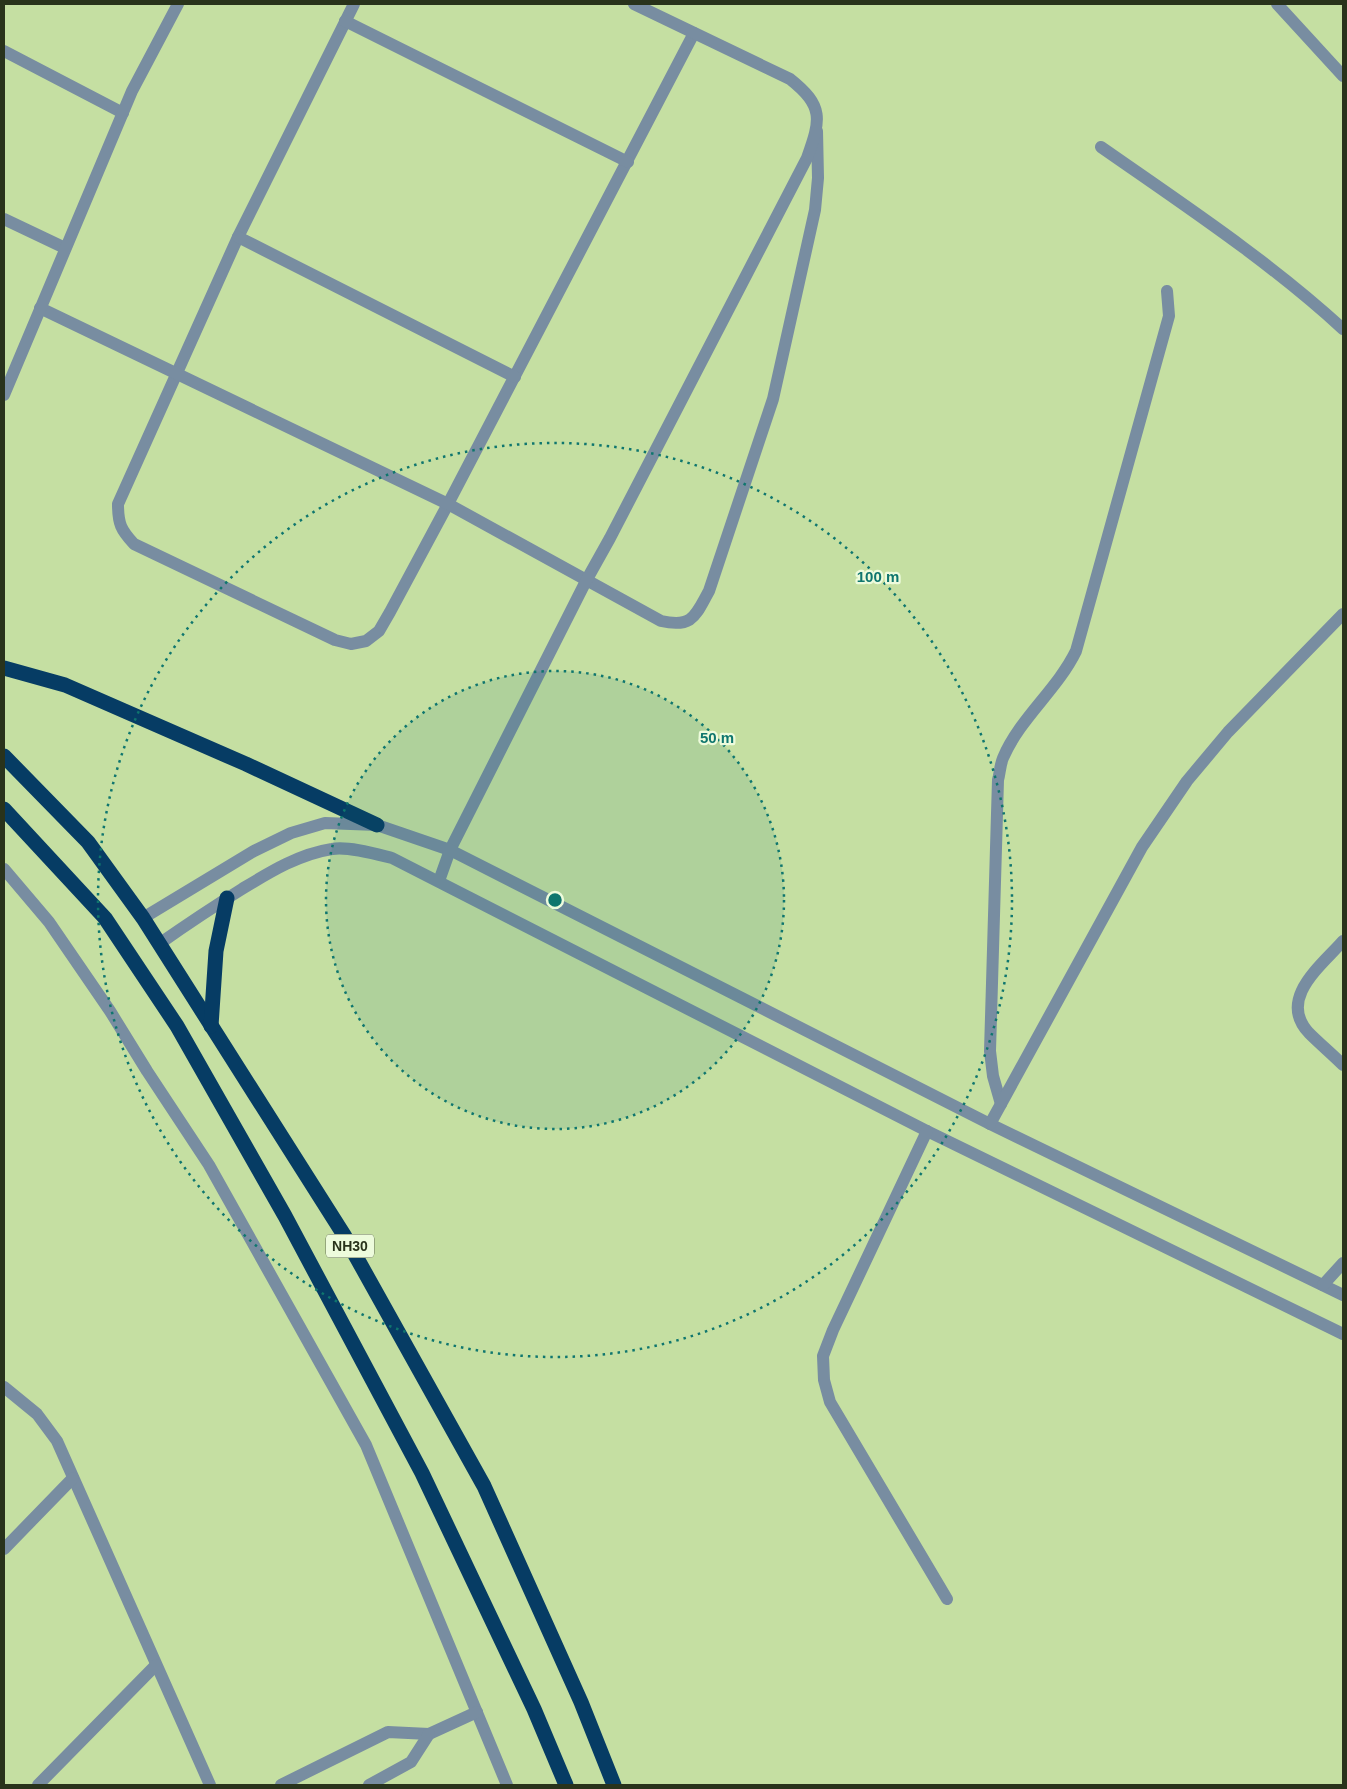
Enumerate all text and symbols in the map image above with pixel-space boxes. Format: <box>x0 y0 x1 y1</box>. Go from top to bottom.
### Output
text: 100 m <box>857 568 899 585</box>
text: 50 m <box>700 729 734 746</box>
centre of rings <box>546 891 564 909</box>
road number: NH30 <box>326 1234 374 1258</box>

